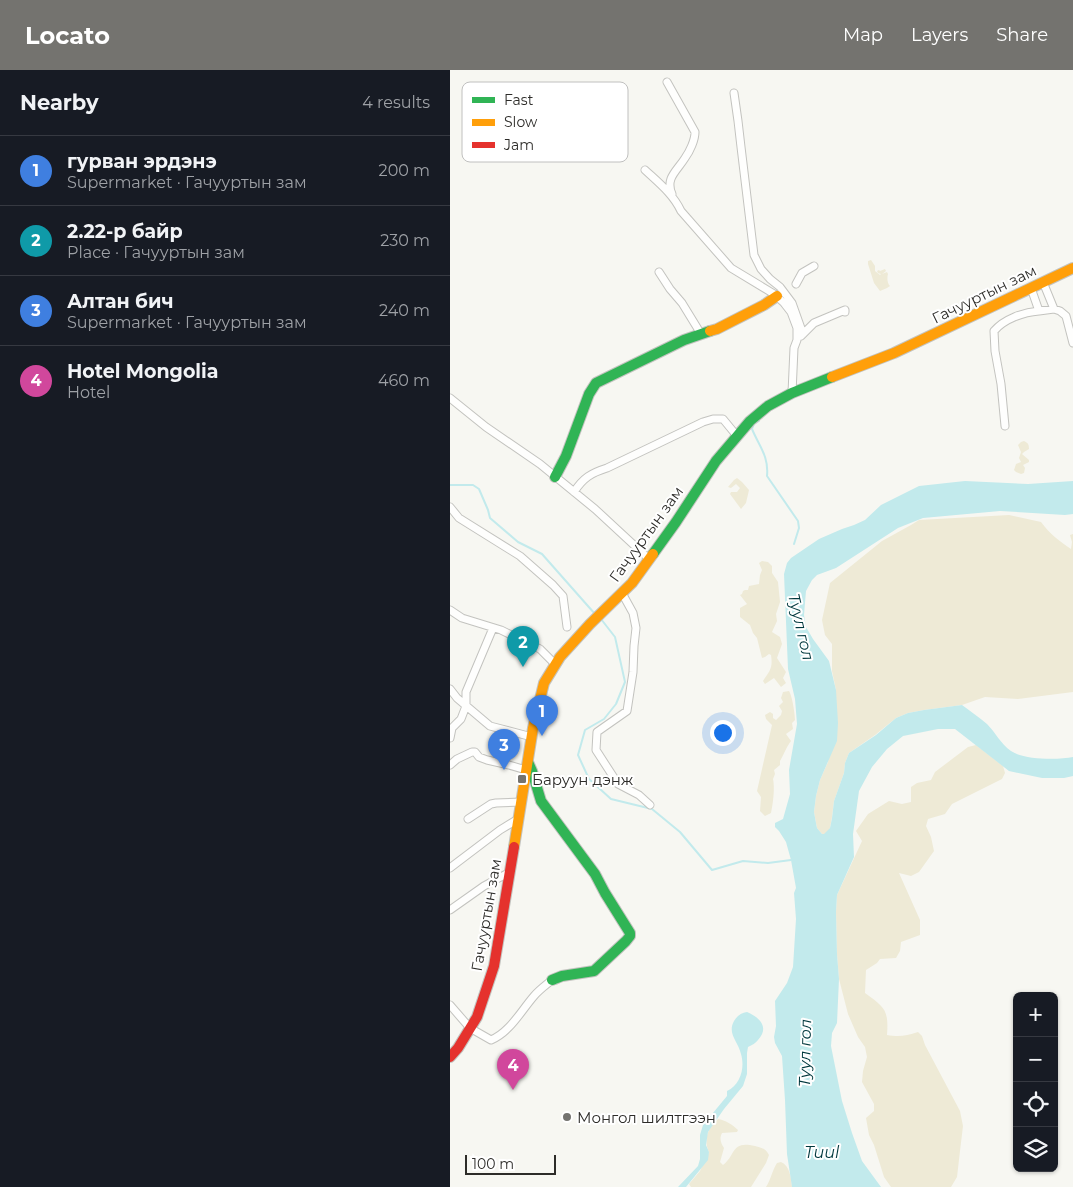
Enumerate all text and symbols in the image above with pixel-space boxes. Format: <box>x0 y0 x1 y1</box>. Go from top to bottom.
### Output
text: Locato <box>25 21 110 50</box>
text: Map <box>843 24 883 46</box>
text: Layers <box>911 24 968 46</box>
text: Share <box>996 24 1048 46</box>
legend <box>462 82 628 162</box>
text: Nearby <box>20 90 99 115</box>
text: Fast <box>504 91 534 109</box>
text: 4 results <box>362 93 430 112</box>
text: Slow <box>504 113 538 131</box>
text: Jam <box>503 136 534 154</box>
text: гурван эрдэнэ <box>67 150 217 173</box>
text: 1 <box>33 161 39 180</box>
text: 200 m <box>379 161 430 180</box>
text: Supermarket · Гачууртын зам <box>67 173 307 192</box>
text: 2.22-р байр <box>67 220 183 243</box>
text: 2 <box>31 231 41 250</box>
text: 230 m <box>380 231 430 250</box>
text: Place · Гачууртын зам <box>67 243 245 262</box>
street label: Гачууртын зам <box>929 260 1039 328</box>
text: Алтан бич <box>67 290 173 313</box>
text: 3 <box>31 301 41 320</box>
text: 240 m <box>379 301 430 320</box>
text: Supermarket · Гачууртын зам <box>67 313 307 332</box>
text: Hotel Mongolia <box>67 360 219 383</box>
text: 4 <box>30 371 42 390</box>
text: 460 m <box>378 371 430 390</box>
text: Hotel <box>67 383 110 402</box>
street label: Гачууртын зам <box>605 482 687 586</box>
water label: Туул гол <box>784 592 818 662</box>
pin: 2 <box>507 626 539 667</box>
pin: 1 <box>526 695 558 736</box>
your location <box>710 720 736 746</box>
pin: 3 <box>488 729 520 770</box>
place label: Баруун дэнж <box>532 770 634 789</box>
marker: Баруун дэнж <box>516 773 528 785</box>
street label: Гачууртын зам <box>467 857 505 973</box>
map controls <box>1013 992 1058 1172</box>
button: + <box>1013 992 1058 1037</box>
water label: Туул гол <box>795 1019 815 1087</box>
button: − <box>1013 1037 1058 1082</box>
pin: 4 <box>497 1049 529 1090</box>
button: locate <box>1013 1082 1058 1127</box>
place label: Монгол шилтгээн <box>577 1108 716 1127</box>
marker: Монгол шилтгээн <box>561 1111 573 1123</box>
button: layers <box>1013 1127 1058 1172</box>
water label: Tuul <box>805 1143 840 1162</box>
scale bar <box>465 1152 556 1175</box>
text: 100 m <box>472 1155 514 1173</box>

